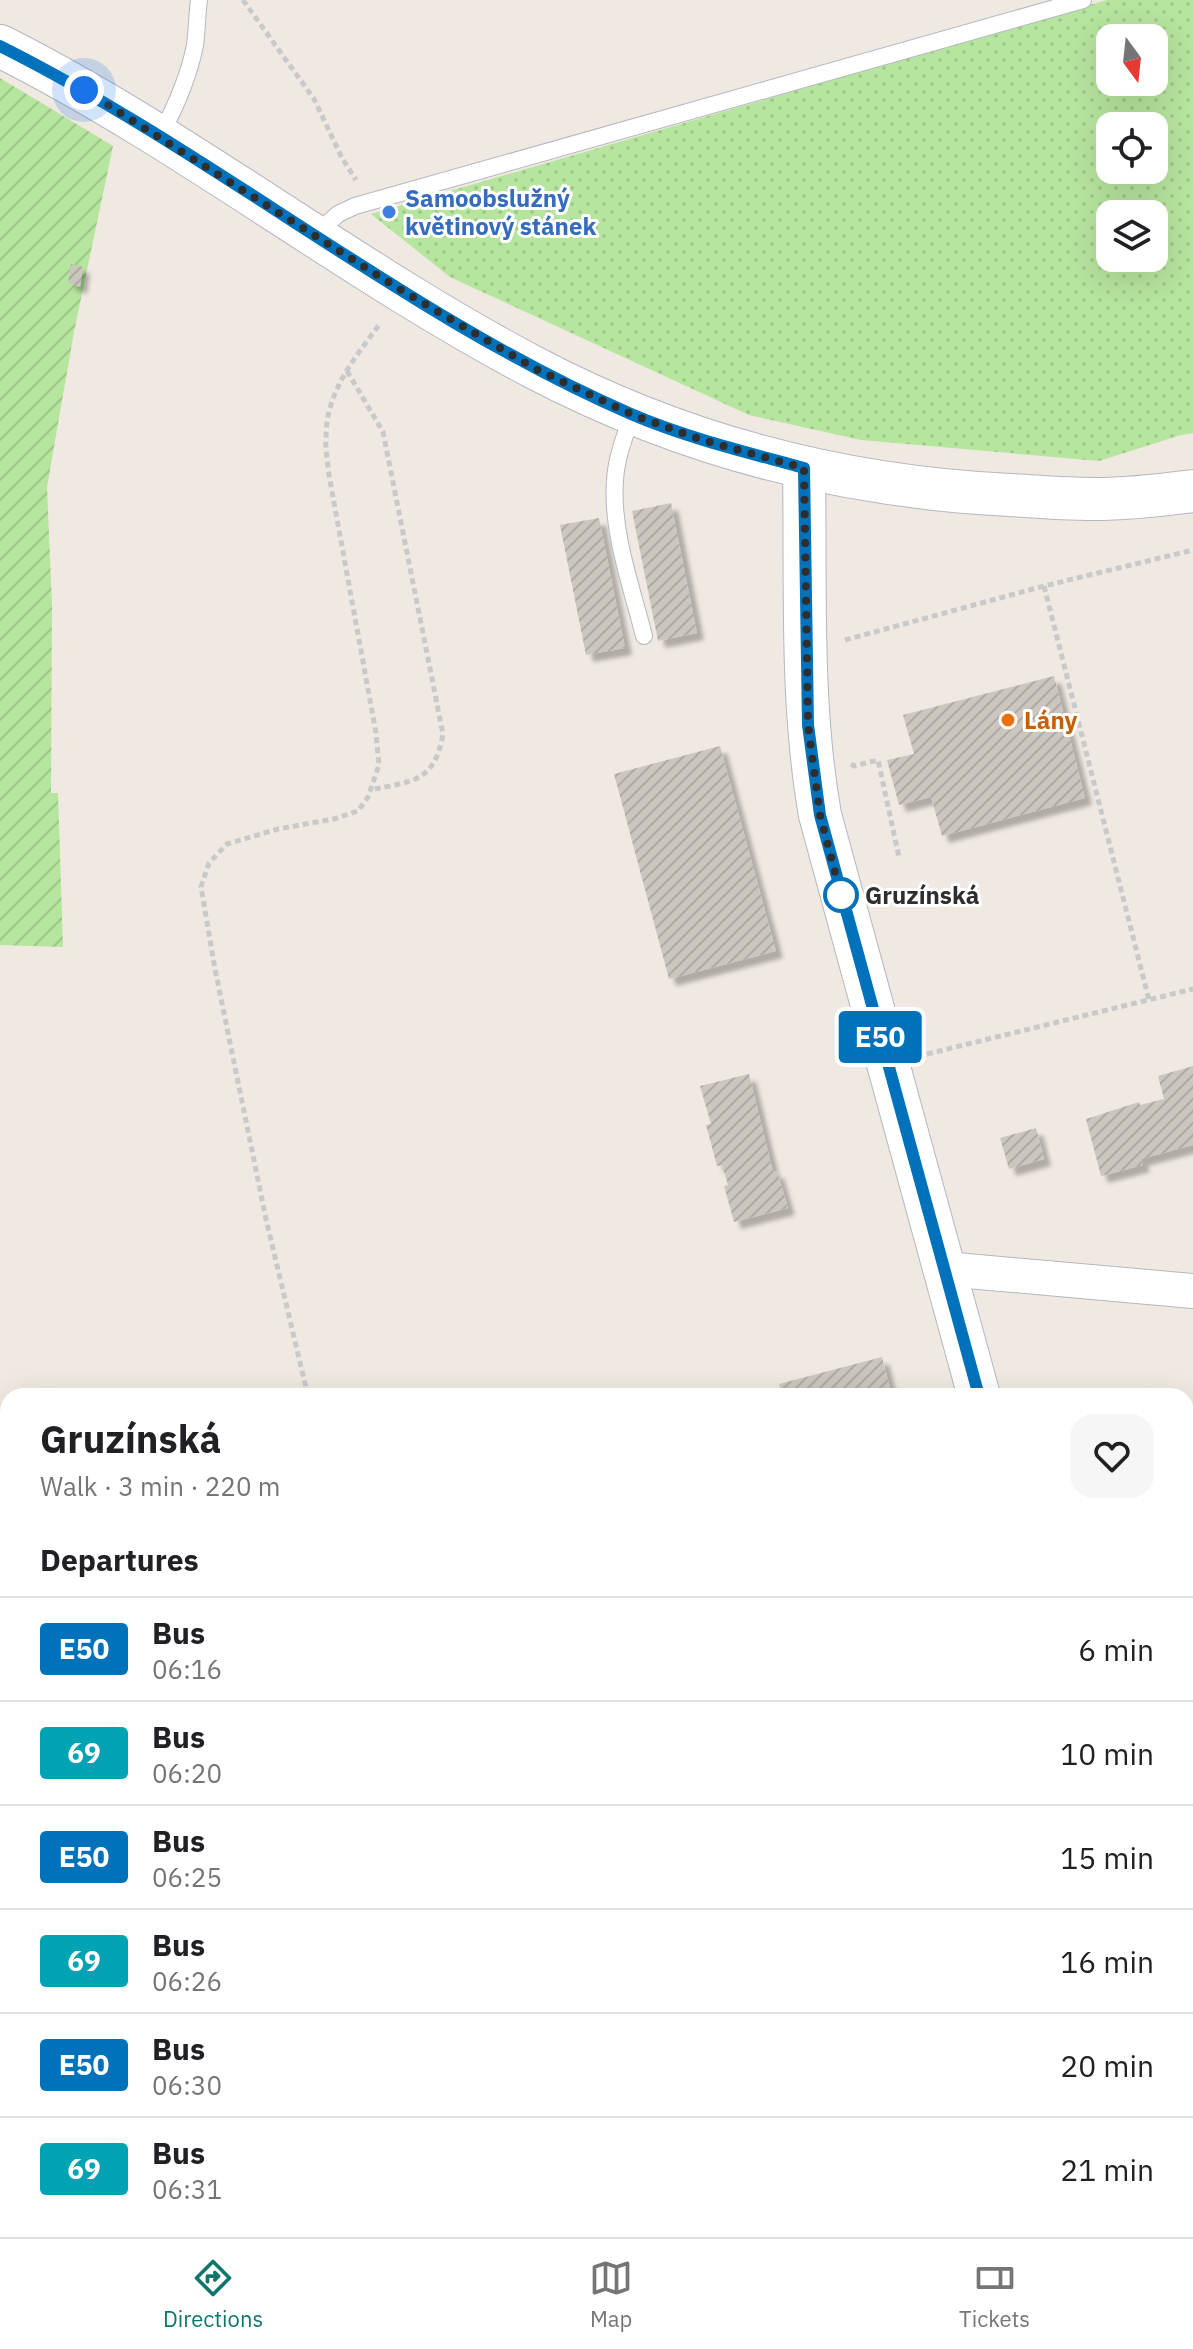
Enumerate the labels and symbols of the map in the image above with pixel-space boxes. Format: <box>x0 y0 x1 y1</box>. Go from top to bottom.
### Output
north arrow <box>1096 24 1168 96</box>
your location <box>64 70 104 110</box>
place label: Samoobslužný květinový stánek <box>405 182 596 242</box>
marker: Samoobslužný květinový stánek <box>380 203 398 221</box>
place label: Lány <box>1024 704 1078 736</box>
marker: Lány <box>999 711 1017 729</box>
marker: Gruzínská <box>824 878 858 912</box>
place label: Gruzínská <box>865 879 979 911</box>
line badge: E50 <box>834 1011 926 1063</box>

